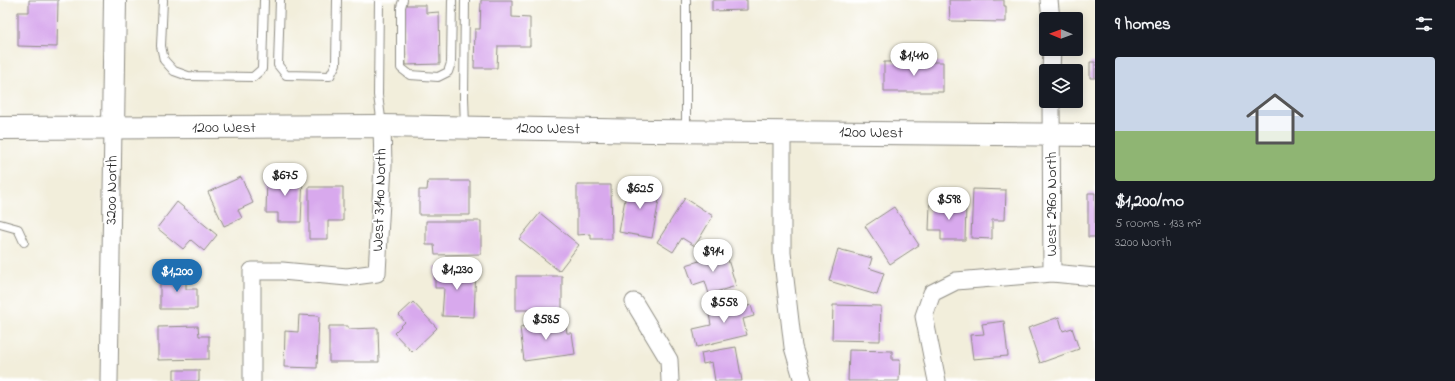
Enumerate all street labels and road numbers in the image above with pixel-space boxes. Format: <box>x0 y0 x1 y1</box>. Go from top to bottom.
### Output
street label: 1200 West <box>192 116 257 140</box>
street label: 1200 West <box>516 116 581 142</box>
street label: 1200 West <box>839 120 904 146</box>
street label: West 3140 North <box>366 148 394 252</box>
street label: West 2960 North <box>1040 152 1064 256</box>
street label: 3200 North <box>99 155 125 225</box>

